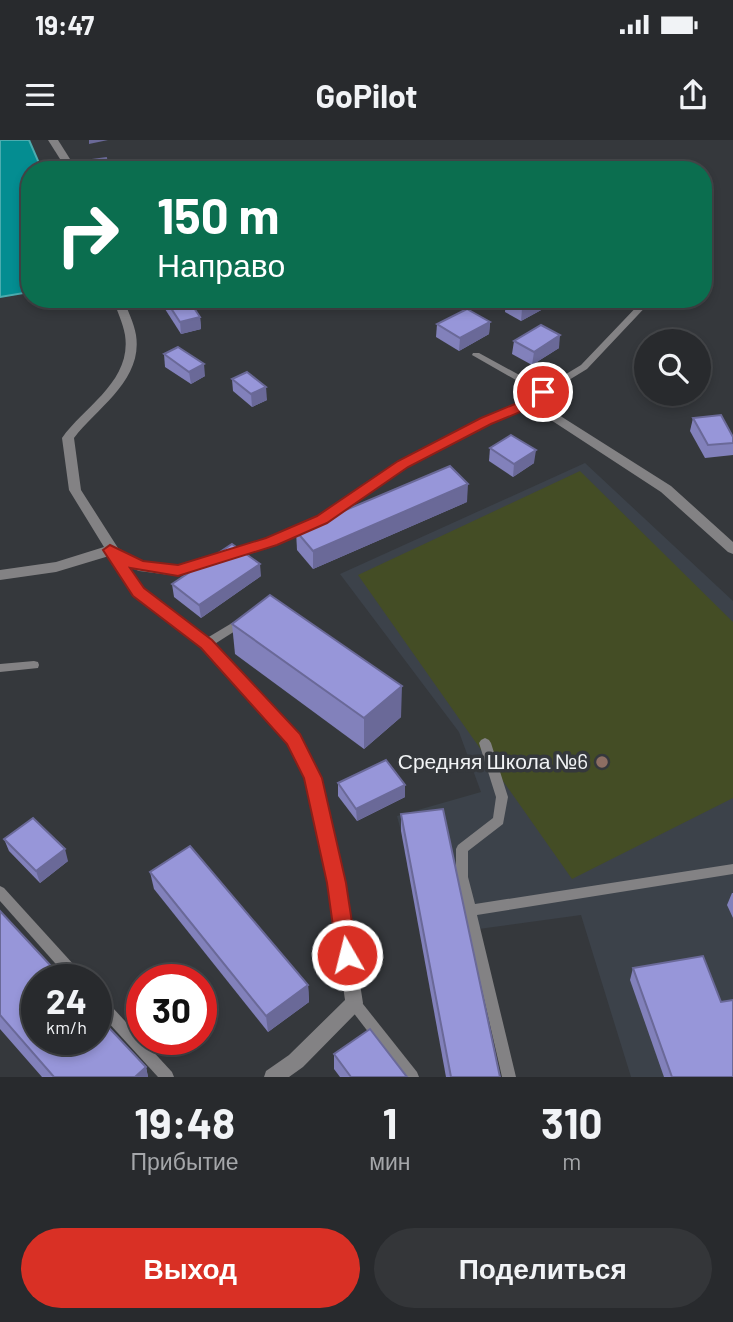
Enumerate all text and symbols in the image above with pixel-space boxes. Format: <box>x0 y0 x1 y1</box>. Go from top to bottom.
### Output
text: 19:47 <box>35 9 94 40</box>
icon: menu <box>21 76 59 114</box>
text: GoPilot <box>316 76 417 114</box>
icon: share <box>674 76 712 114</box>
text: 150 m <box>157 185 279 244</box>
icon: right <box>42 189 133 280</box>
text: Направо <box>157 245 285 283</box>
map controls <box>634 329 711 406</box>
button: search <box>634 329 711 406</box>
pin <box>513 362 573 422</box>
icon: arrive <box>524 373 562 411</box>
place label: Средняя Школа №6 <box>398 748 588 773</box>
marker: Средняя Школа №6 <box>594 754 610 770</box>
position arrow <box>310 918 384 992</box>
speed limit sign: 30 <box>126 964 217 1055</box>
text: 24 <box>46 979 87 1021</box>
text: km/h <box>46 1016 87 1038</box>
text: 19:48 <box>134 1097 235 1147</box>
text: 1 <box>382 1097 397 1147</box>
text: 310 <box>541 1097 602 1147</box>
text: Прибытие <box>131 1147 239 1175</box>
text: мин <box>369 1147 411 1175</box>
text: m <box>562 1147 581 1175</box>
button: Выход <box>21 1228 360 1308</box>
button: Поделиться <box>374 1228 712 1308</box>

